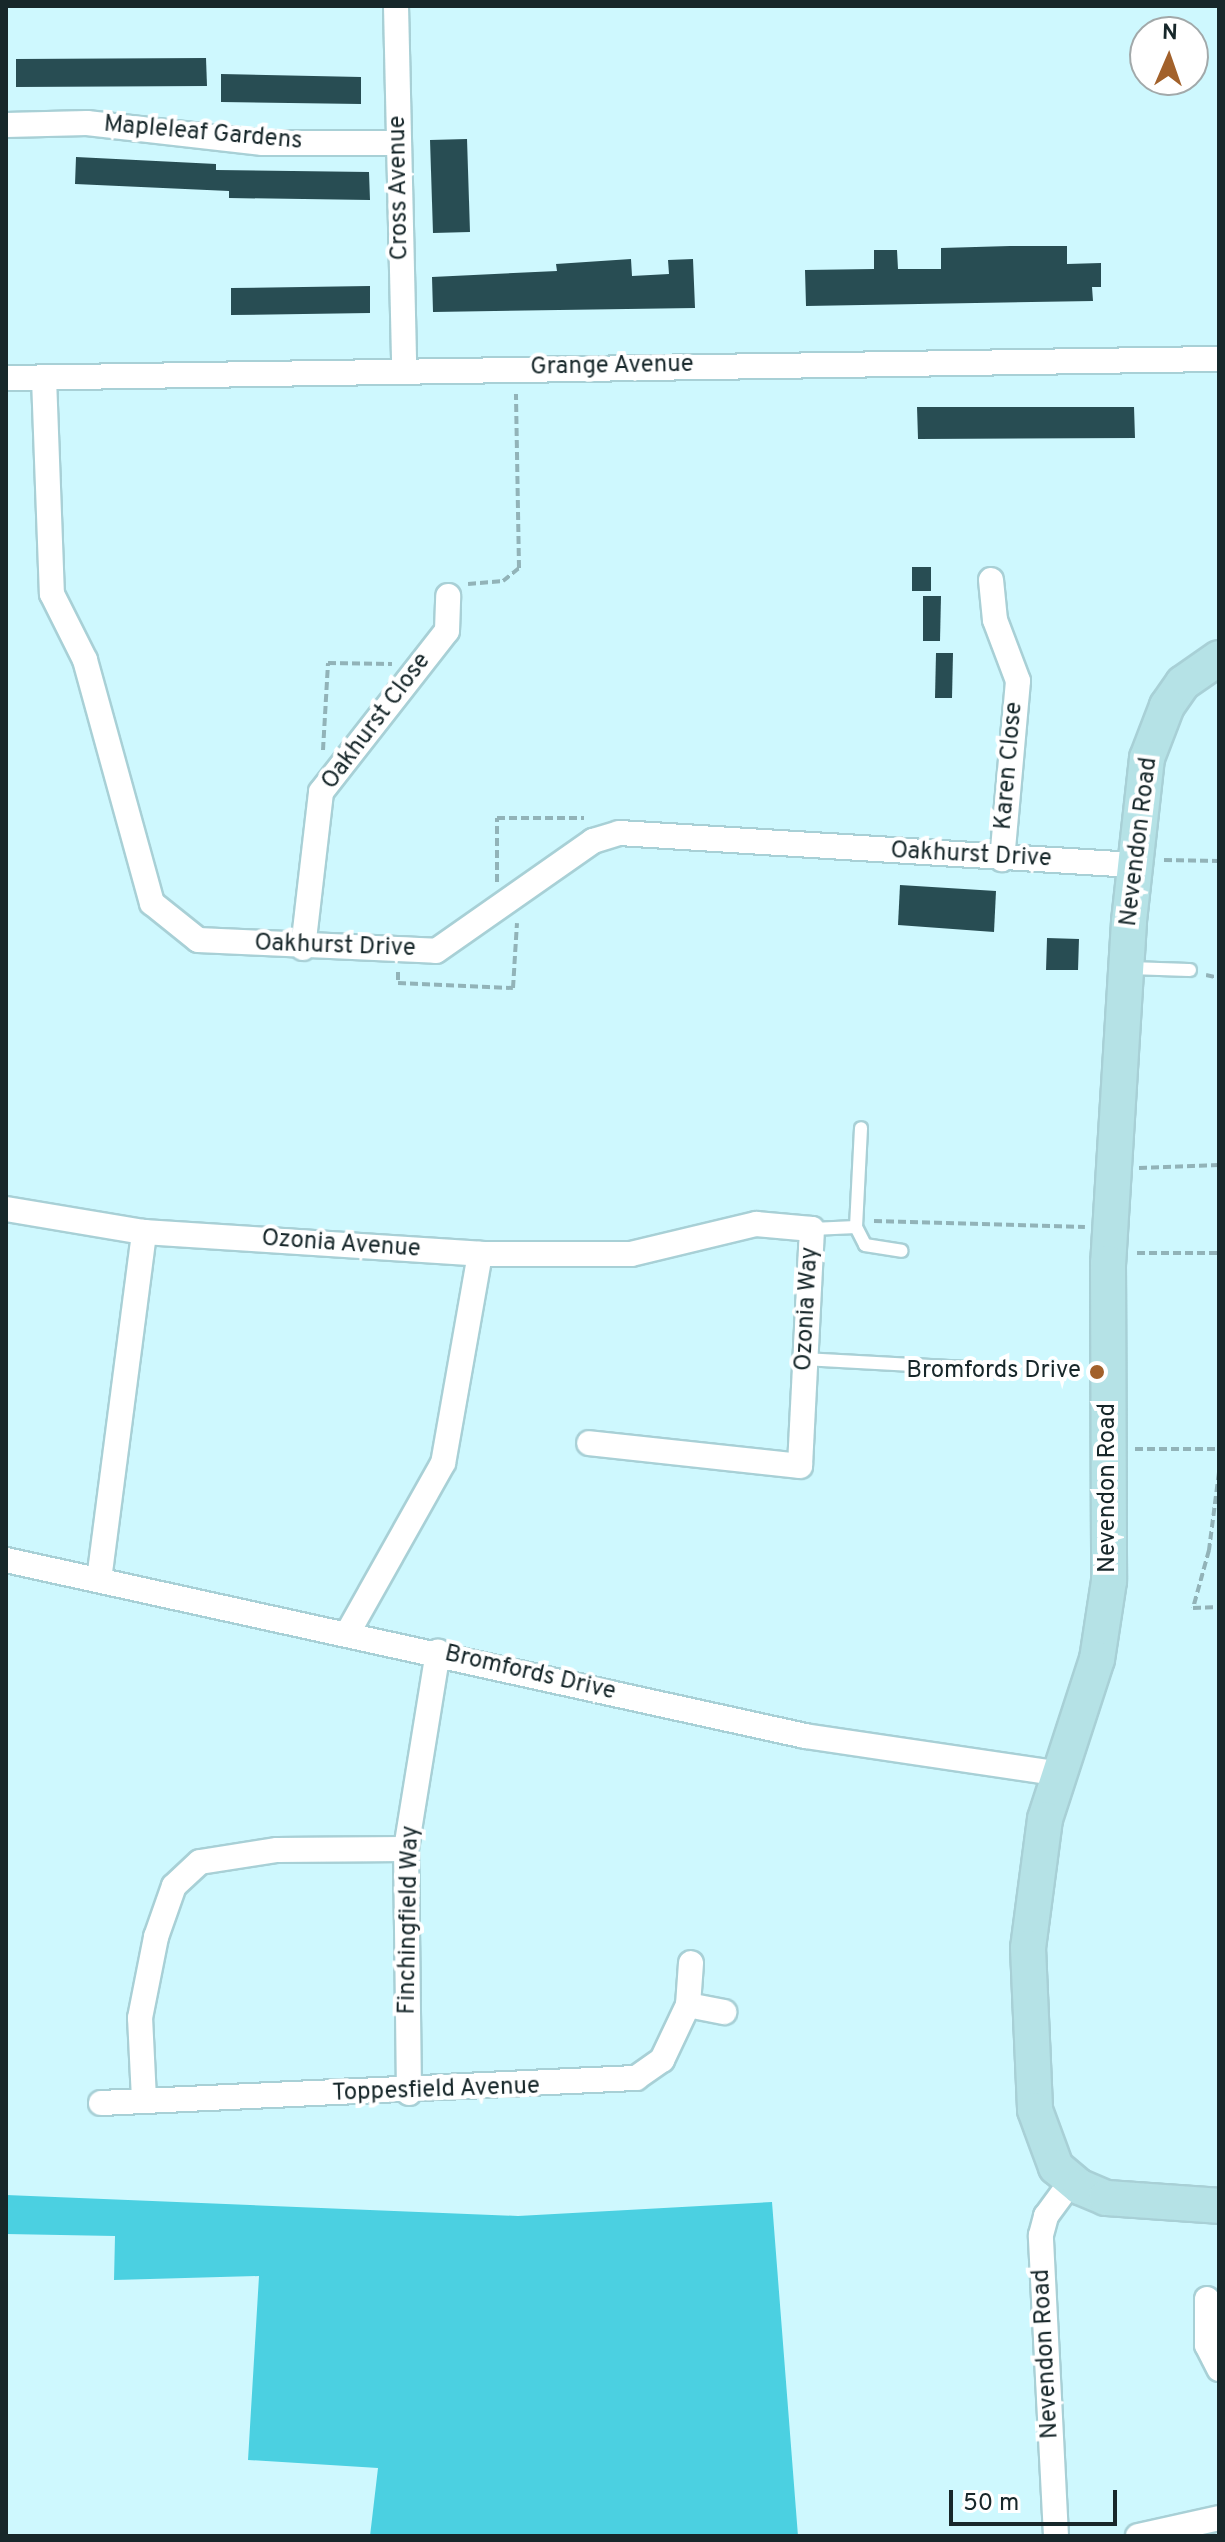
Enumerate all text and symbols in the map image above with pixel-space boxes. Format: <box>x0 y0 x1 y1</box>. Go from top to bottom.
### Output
north arrow <box>1129 16 1209 96</box>
text: N <box>1161 20 1178 47</box>
street label: Mapleleaf Gardens <box>103 111 303 157</box>
street label: Cross Avenue <box>384 115 416 261</box>
street label: Grange Avenue <box>530 351 694 383</box>
street label: Oakhurst Close <box>316 648 438 796</box>
street label: Karen Close <box>990 701 1030 831</box>
street label: Nevendon Road <box>1115 756 1165 928</box>
street label: Oakhurst Drive <box>890 837 1052 875</box>
street label: Oakhurst Drive <box>254 930 416 964</box>
street label: Ozonia Avenue <box>260 1225 422 1265</box>
street label: Ozonia Way <box>790 1246 826 1372</box>
place label: Bromfords Drive <box>906 1358 1081 1386</box>
marker: Bromfords Drive <box>1088 1363 1106 1381</box>
street label: Nevendon Road <box>1095 1403 1123 1573</box>
street label: Bromfords Drive <box>442 1640 618 1708</box>
street label: Finchingfield Way <box>394 1825 426 2015</box>
street label: Toppesfield Avenue <box>331 2073 541 2109</box>
street label: Nevendon Road <box>1028 2268 1066 2440</box>
scale bar <box>953 2474 1121 2524</box>
text: 50 m <box>963 2489 1019 2519</box>

